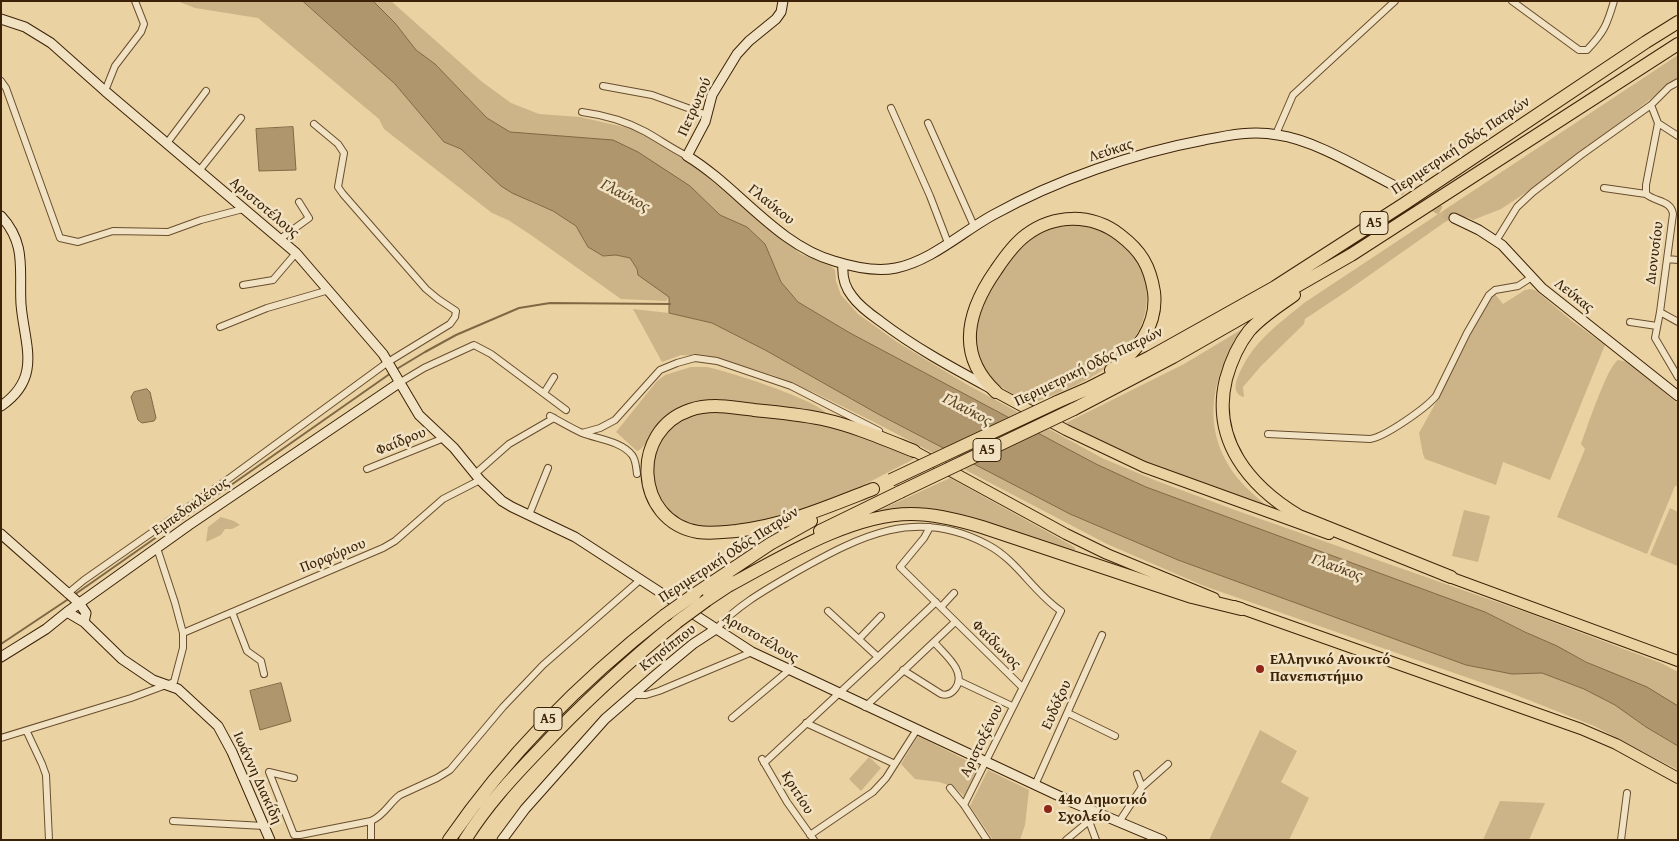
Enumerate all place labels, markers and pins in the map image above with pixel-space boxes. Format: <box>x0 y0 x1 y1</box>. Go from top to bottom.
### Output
place label: Ελληνικό Ανοικτό Πανεπιστήμιο <box>1270 651 1390 686</box>
marker: Ελληνικό Ανοικτό Πανεπιστήμιο <box>1254 663 1266 675</box>
place label: 44ο Δημοτικό Σχολείο <box>1058 791 1147 826</box>
marker: 44ο Δημοτικό Σχολείο <box>1042 803 1054 815</box>

